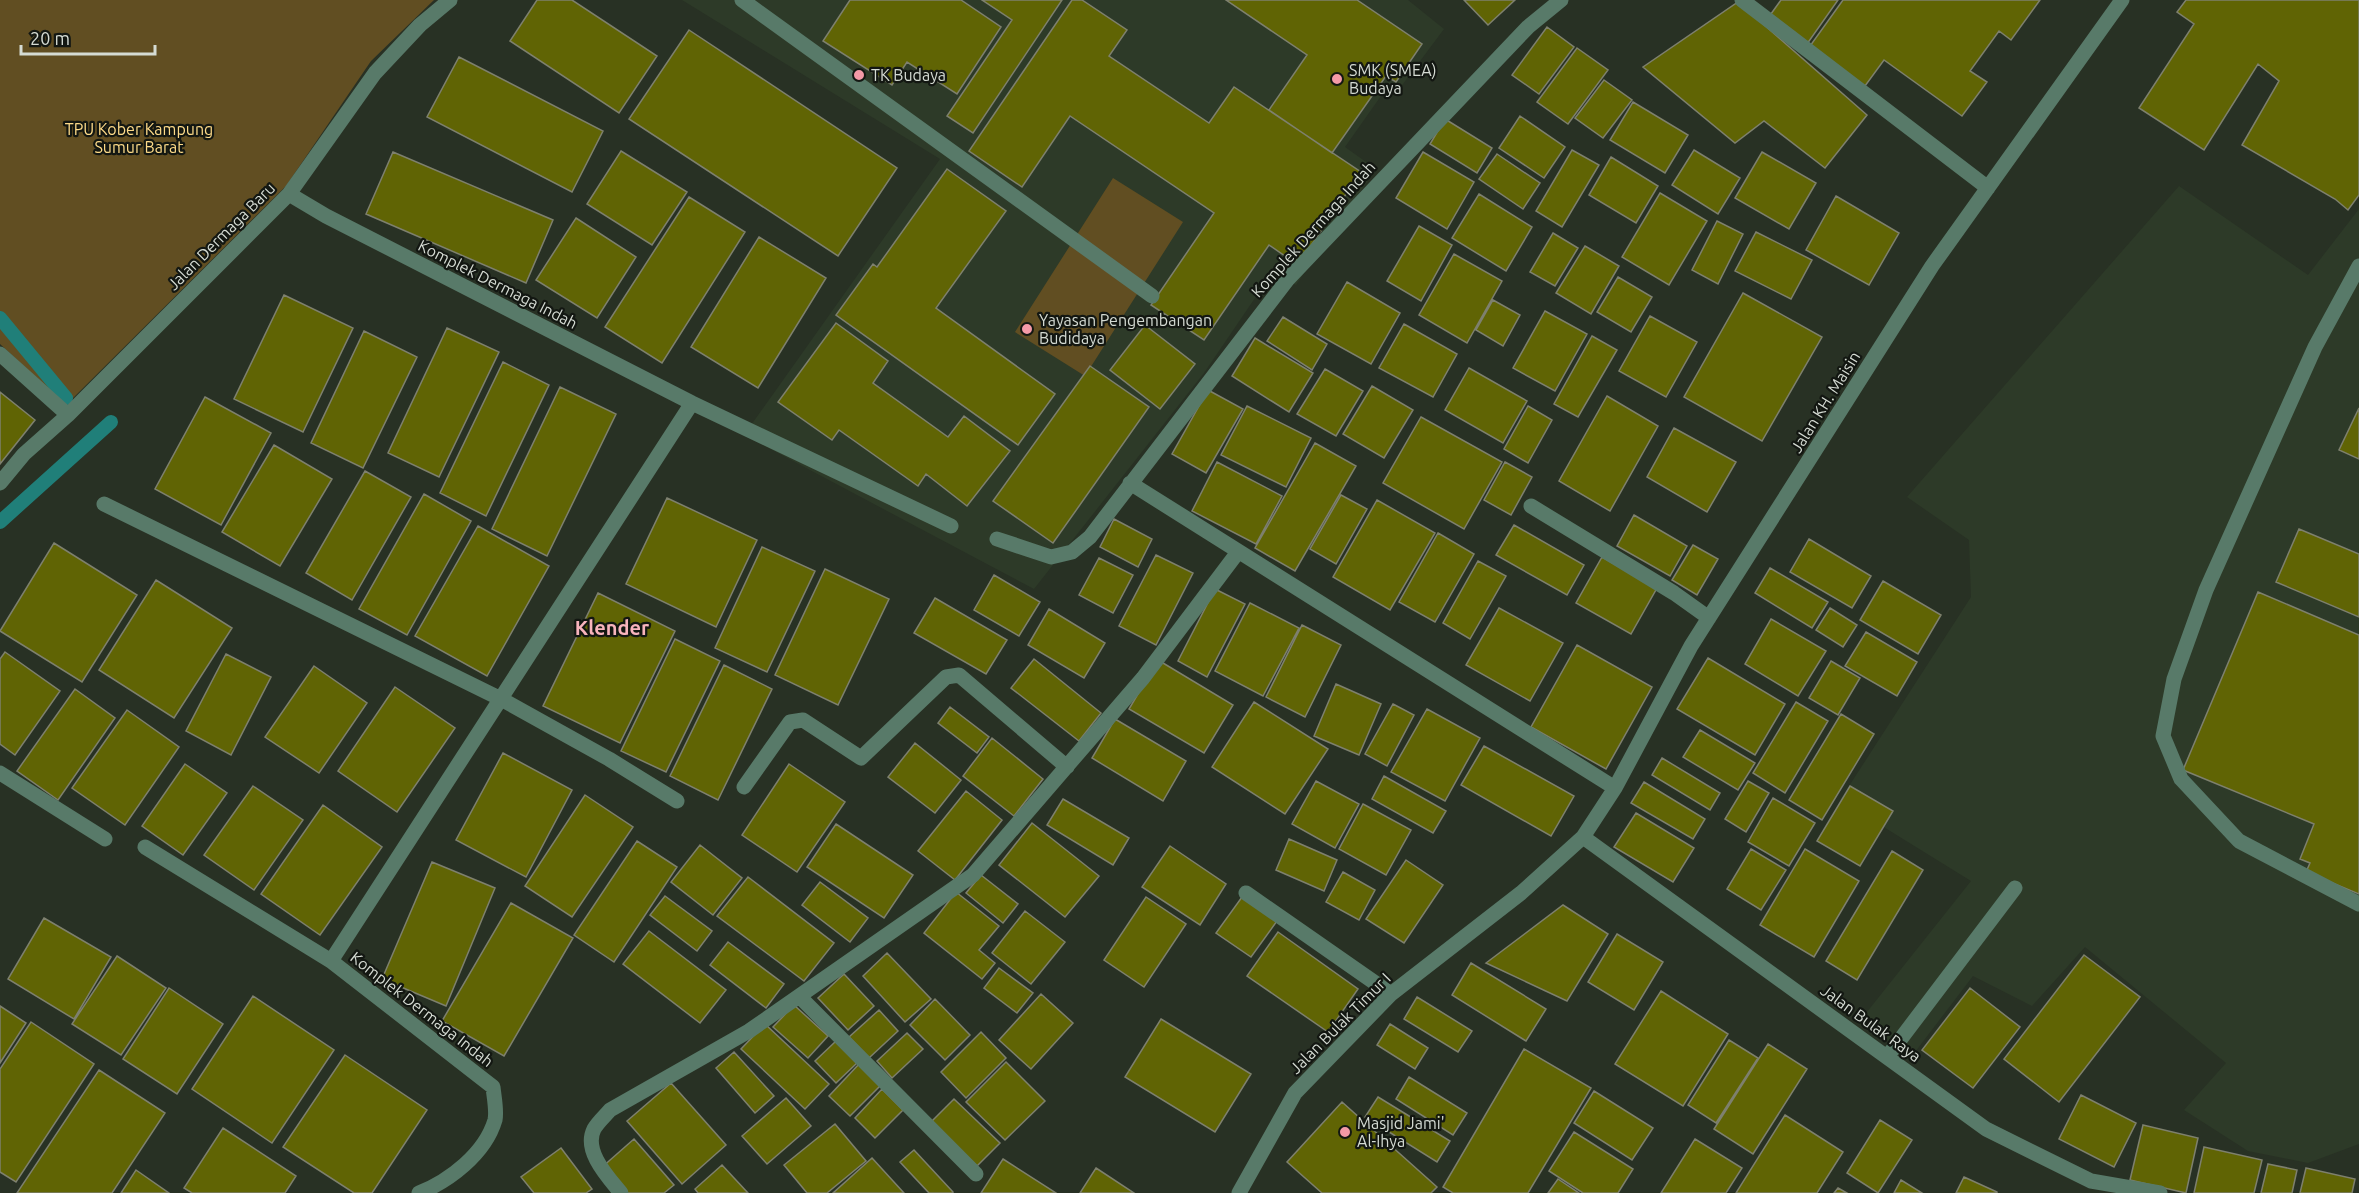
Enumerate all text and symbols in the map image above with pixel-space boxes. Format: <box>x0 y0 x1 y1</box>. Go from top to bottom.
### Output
scale bar <box>21 18 154 56</box>
text: 20 m <box>30 28 70 48</box>
place label: SMK (SMEA) Budaya <box>1349 61 1437 97</box>
place label: TK Budaya <box>871 66 946 84</box>
marker: TK Budaya <box>852 68 866 82</box>
marker: SMK (SMEA) Budaya <box>1330 72 1344 86</box>
park label: TPU Kober Kampung Sumur Barat <box>65 120 213 156</box>
street label: Komplek Dermaga Indah <box>1247 158 1379 300</box>
street label: Jalan Dermaga Baru <box>164 179 278 293</box>
street label: Komplek Dermaga Indah <box>415 236 581 332</box>
place label: Yayasan Pengembangan Budidaya <box>1039 311 1212 347</box>
marker: Yayasan Pengembangan Budidaya <box>1020 322 1034 336</box>
street label: Jalan KH. Maisin <box>1787 348 1863 456</box>
district label: Klender <box>575 616 650 639</box>
street label: Komplek Dermaga Indah <box>347 948 497 1070</box>
street label: Jalan Bulak Timur I <box>1286 969 1394 1077</box>
street label: Jalan Bulak Raya <box>1818 981 1924 1065</box>
place label: Masjid Jami' Al-Ihya <box>1357 1114 1445 1150</box>
marker: Masjid Jami' Al-Ihya <box>1338 1125 1352 1139</box>

